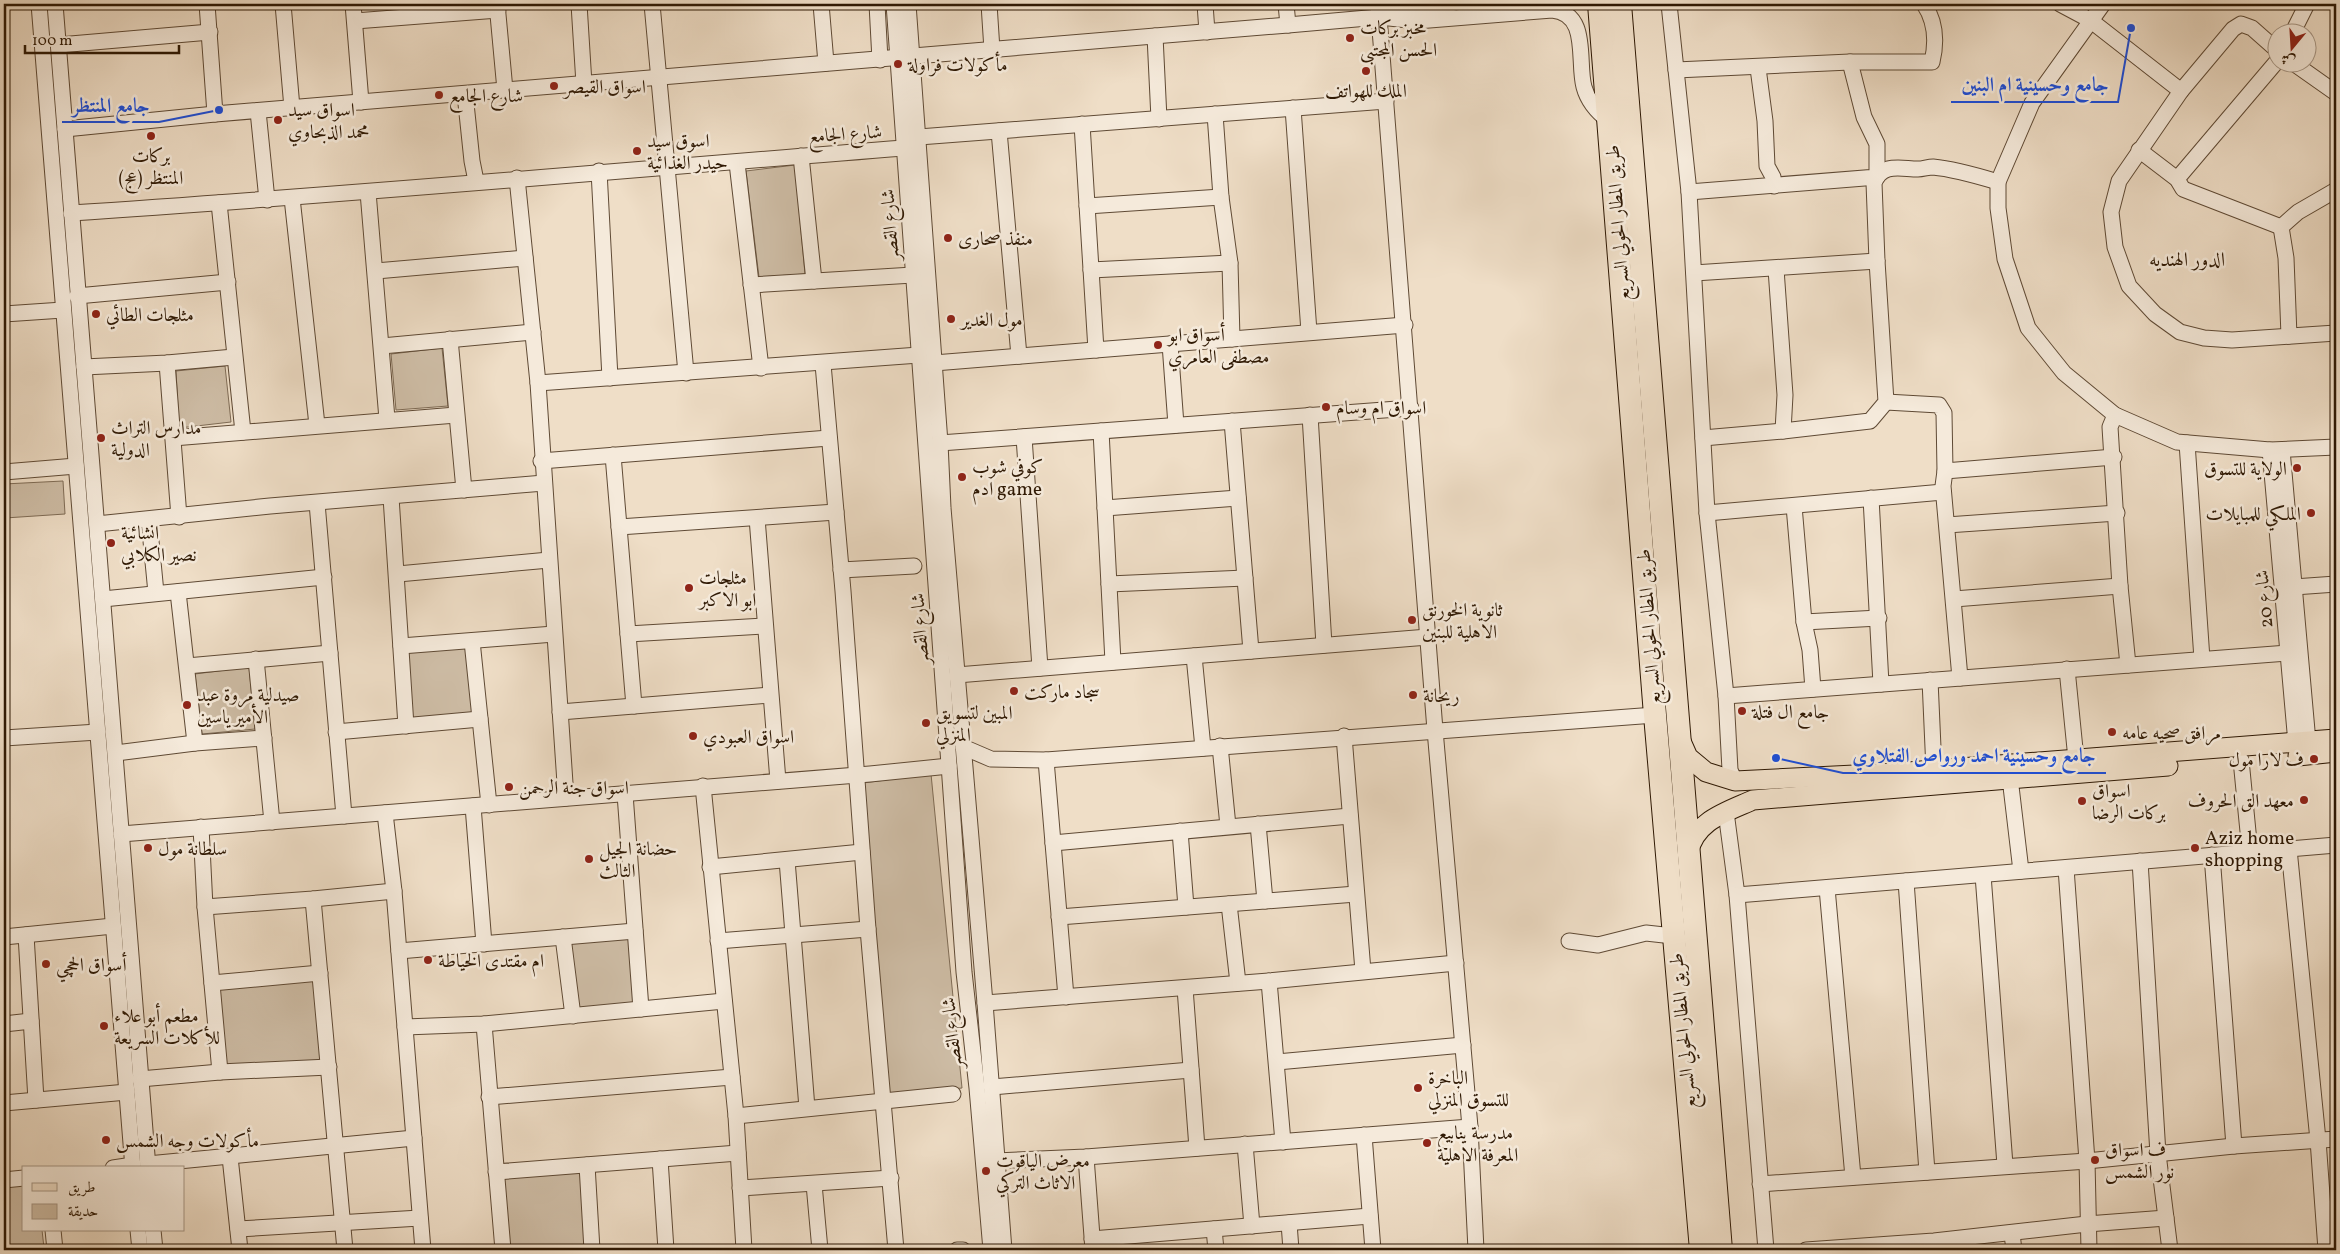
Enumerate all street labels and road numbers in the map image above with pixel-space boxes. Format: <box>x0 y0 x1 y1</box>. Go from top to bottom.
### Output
street label: شارع الجامع <box>807 119 883 154</box>
street label: طريق المطار الحولي السريع <box>1601 144 1640 302</box>
street label: شارع القصر <box>876 188 908 263</box>
street label: طريق المطار الحولي السريع <box>1632 548 1671 706</box>
street label: شارع 20 <box>2250 569 2281 629</box>
street label: شارع القصر <box>906 592 938 667</box>
street label: طريق المطار الحولي السريع <box>1664 952 1707 1110</box>
street label: شارع القصر <box>936 996 971 1072</box>

